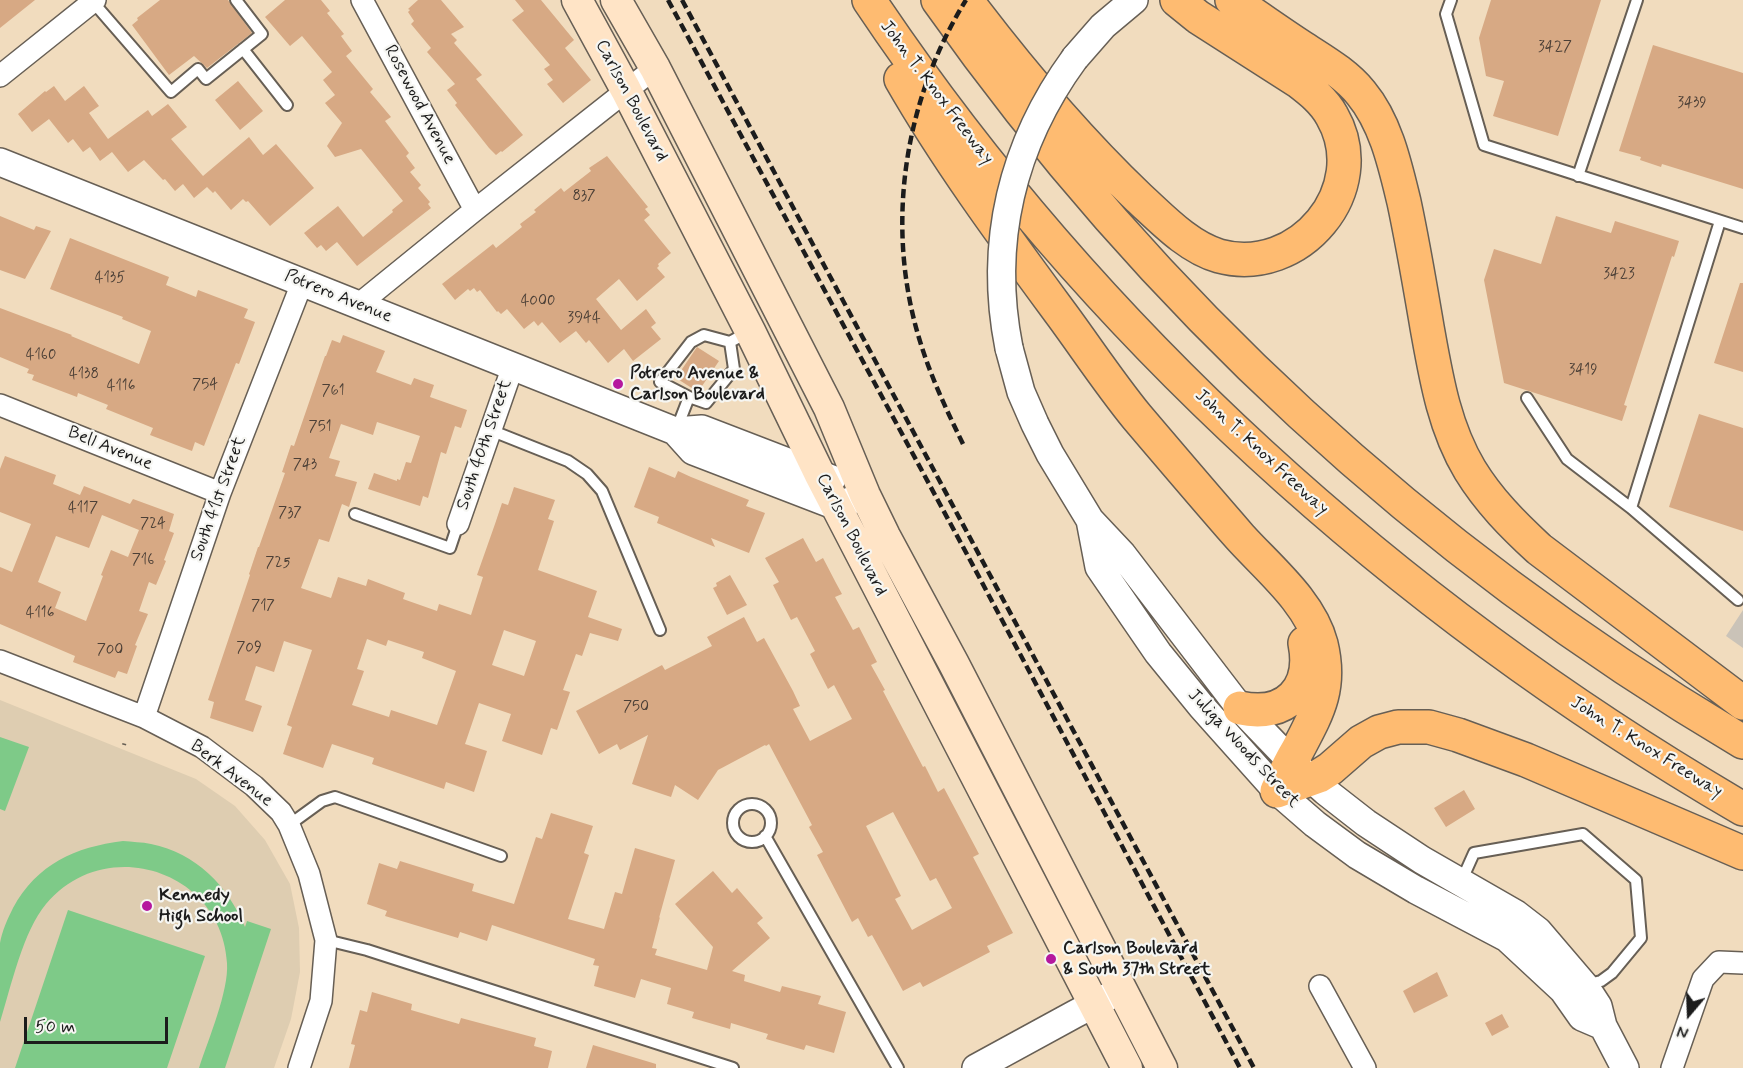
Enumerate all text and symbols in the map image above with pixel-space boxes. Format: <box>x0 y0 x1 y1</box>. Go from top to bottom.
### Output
street label: John T. Knox Freeway <box>875 17 997 169</box>
street label: Carlson Boulevard <box>590 36 672 166</box>
house number: 3427 <box>1538 39 1572 57</box>
street label: Rosewood Avenue <box>378 42 460 168</box>
house number: 3439 <box>1677 95 1707 113</box>
house number: 837 <box>572 188 596 206</box>
street label: Potrero Avenue <box>281 266 395 328</box>
house number: 3423 <box>1603 266 1635 284</box>
house number: 4135 <box>95 270 125 288</box>
house number: 4000 <box>521 293 555 311</box>
house number: 3944 <box>567 310 601 328</box>
house number: 4160 <box>26 347 56 365</box>
house number: 3419 <box>1568 362 1598 380</box>
place label: Potrero Avenue & Carlson Boulevard <box>630 363 765 406</box>
house number: 4138 <box>69 366 99 384</box>
house number: 754 <box>192 377 218 395</box>
street label: South 40th Street <box>453 377 517 513</box>
marker: Potrero Avenue & Carlson Boulevard <box>611 377 625 391</box>
house number: 4116 <box>107 378 135 396</box>
house number: 761 <box>321 383 345 401</box>
street label: John T. Knox Freeway <box>1190 385 1332 521</box>
house number: 751 <box>309 419 331 437</box>
street label: Bell Avenue <box>64 422 156 476</box>
street label: South 41st Street <box>186 434 252 564</box>
house number: 743 <box>293 457 317 475</box>
street label: Carlson Boulevard <box>811 470 891 600</box>
house number: 4117 <box>68 500 98 518</box>
house number: 737 <box>278 505 302 523</box>
house number: 724 <box>140 516 166 534</box>
house number: 716 <box>132 552 154 570</box>
house number: 725 <box>265 555 291 573</box>
house number: 717 <box>251 598 275 616</box>
house number: 4116 <box>26 605 54 623</box>
house number: 709 <box>236 640 262 658</box>
house number: 700 <box>97 642 123 660</box>
street label: Juliga Woods Street <box>1182 685 1304 813</box>
street label: John T. Knox Freeway <box>1566 692 1726 804</box>
house number: 750 <box>623 699 649 717</box>
street label: Berk Avenue <box>185 736 277 812</box>
place label: Kennedy High School <box>159 885 243 928</box>
marker: Kennedy High School <box>140 899 154 913</box>
place label: Carlson Boulevard & South 37th Street <box>1063 938 1211 980</box>
marker: Carlson Boulevard & South 37th Street <box>1044 952 1058 966</box>
north arrow <box>1659 984 1719 1044</box>
scale bar <box>27 1005 171 1043</box>
text: 50 m <box>35 1015 75 1039</box>
text: N <box>1675 1020 1691 1043</box>

